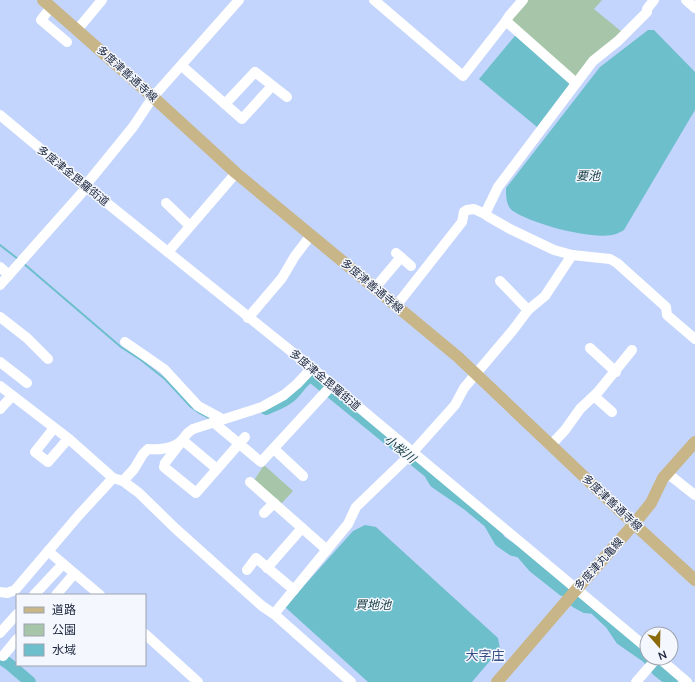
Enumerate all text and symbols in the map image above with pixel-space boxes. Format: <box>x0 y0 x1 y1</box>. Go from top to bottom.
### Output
street label: 多度津善通寺線 <box>93 43 161 105</box>
street label: 多度津金毘羅街道 <box>34 142 112 210</box>
water label: 要池 <box>576 168 601 184</box>
street label: 多度津善通寺線 <box>338 256 406 316</box>
street label: 多度津金毘羅街道 <box>286 346 364 414</box>
water label: 小桜川 <box>381 431 421 468</box>
street label: 多度津善通寺線 <box>579 471 645 535</box>
street label: 多度津丸亀線 <box>571 534 627 594</box>
legend <box>16 594 146 666</box>
water label: 買地池 <box>355 597 392 613</box>
text: 道路 <box>52 602 76 618</box>
text: 公園 <box>52 622 76 638</box>
north arrow <box>639 626 679 666</box>
text: 水域 <box>52 642 76 658</box>
text: N <box>656 646 669 663</box>
district label: 大字庄 <box>465 647 505 665</box>

